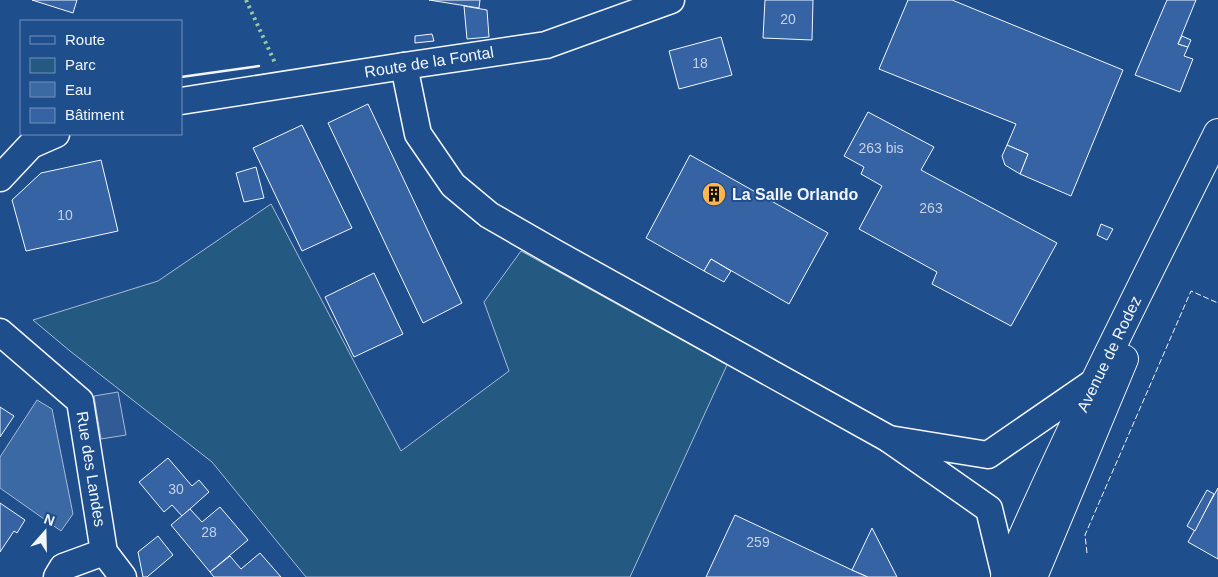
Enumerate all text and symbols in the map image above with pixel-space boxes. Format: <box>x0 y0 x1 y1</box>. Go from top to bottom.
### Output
house number: 20 <box>780 11 796 27</box>
legend <box>20 20 182 135</box>
text: Route <box>65 31 105 48</box>
street label: Route de la Fontal <box>363 43 495 81</box>
house number: 18 <box>692 55 708 71</box>
text: Parc <box>65 56 96 73</box>
text: Eau <box>65 81 92 98</box>
text: Bâtiment <box>65 106 125 123</box>
house number: 263 bis <box>858 140 904 156</box>
building icon: La Salle Orlando <box>701 181 727 207</box>
place label: La Salle Orlando <box>732 186 858 203</box>
house number: 263 <box>919 200 943 216</box>
house number: 10 <box>57 207 73 223</box>
street label: Avenue de Rodez <box>1074 293 1144 415</box>
street label: Rue des Landes <box>73 410 109 528</box>
house number: 30 <box>168 481 184 497</box>
north arrow <box>20 507 70 557</box>
text: N <box>42 511 57 529</box>
house number: 28 <box>201 524 217 540</box>
house number: 259 <box>746 534 770 550</box>

